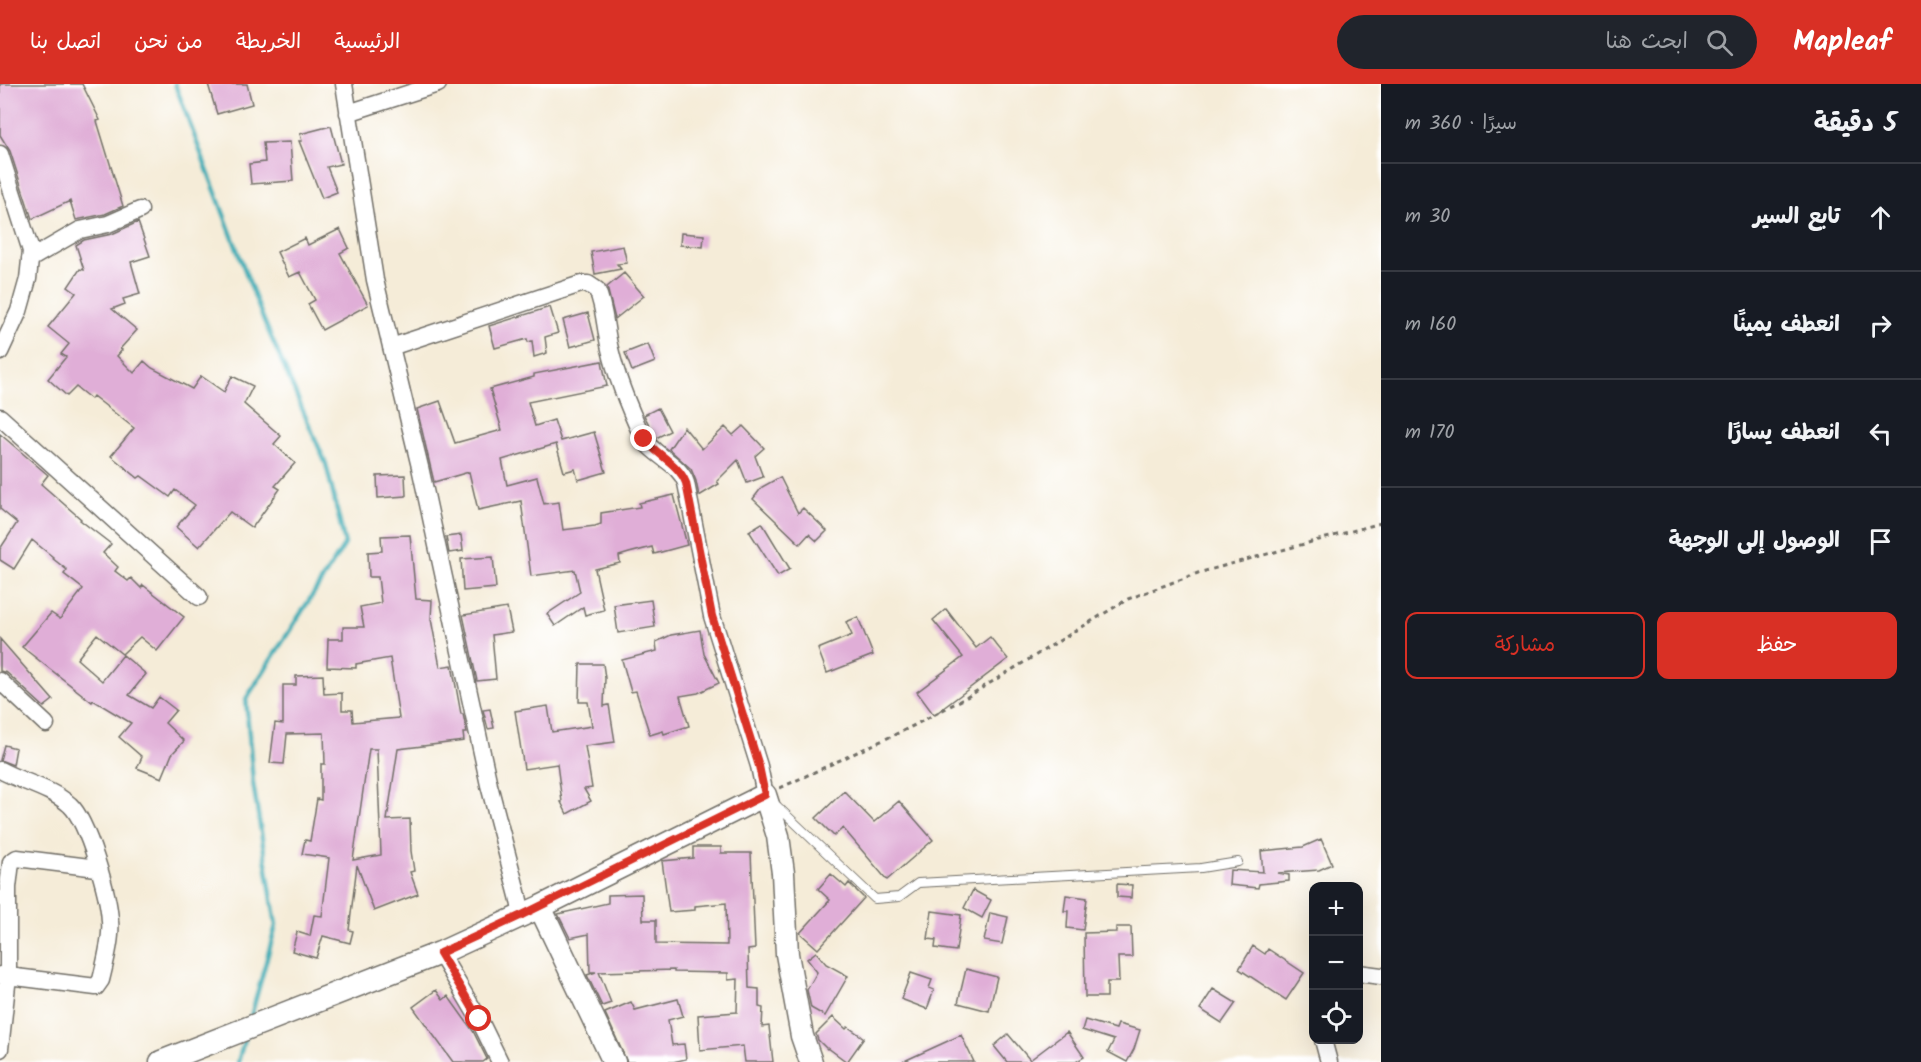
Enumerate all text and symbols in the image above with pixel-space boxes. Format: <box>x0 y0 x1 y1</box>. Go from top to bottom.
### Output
search box <box>1337 15 1757 69</box>
text: Mapleaf <box>1793 20 1891 65</box>
text: ابحث هنا <box>1606 25 1688 60</box>
text: اتصل بنا <box>30 26 101 59</box>
text: من نحن <box>134 26 203 59</box>
text: الخريطة <box>236 26 301 59</box>
text: الرئيسية <box>334 26 400 59</box>
icon: search <box>1703 26 1736 59</box>
text: 5 دقيقة <box>1814 103 1897 145</box>
text: سيرًا · 360 m <box>1405 108 1517 140</box>
text: تابع السير <box>1753 200 1840 235</box>
text: 30 m <box>1405 201 1450 233</box>
icon: ahead <box>1864 201 1897 234</box>
text: انعطف يمينًا <box>1733 308 1840 343</box>
text: 160 m <box>1405 309 1456 341</box>
icon: right <box>1864 309 1897 342</box>
text: انعطف يسارًا <box>1728 416 1840 451</box>
text: 170 m <box>1405 417 1454 449</box>
icon: left <box>1864 417 1897 450</box>
route end <box>630 425 656 451</box>
text: الوصول إلى الوجهة <box>1668 524 1840 559</box>
icon: arrive <box>1864 525 1897 558</box>
button: مشاركة <box>1405 612 1645 679</box>
button: حفظ <box>1657 612 1897 679</box>
map controls <box>1309 882 1363 1044</box>
button: + <box>1309 882 1363 936</box>
button: − <box>1309 936 1363 990</box>
button: locate <box>1309 990 1363 1044</box>
route start <box>465 1005 491 1031</box>

